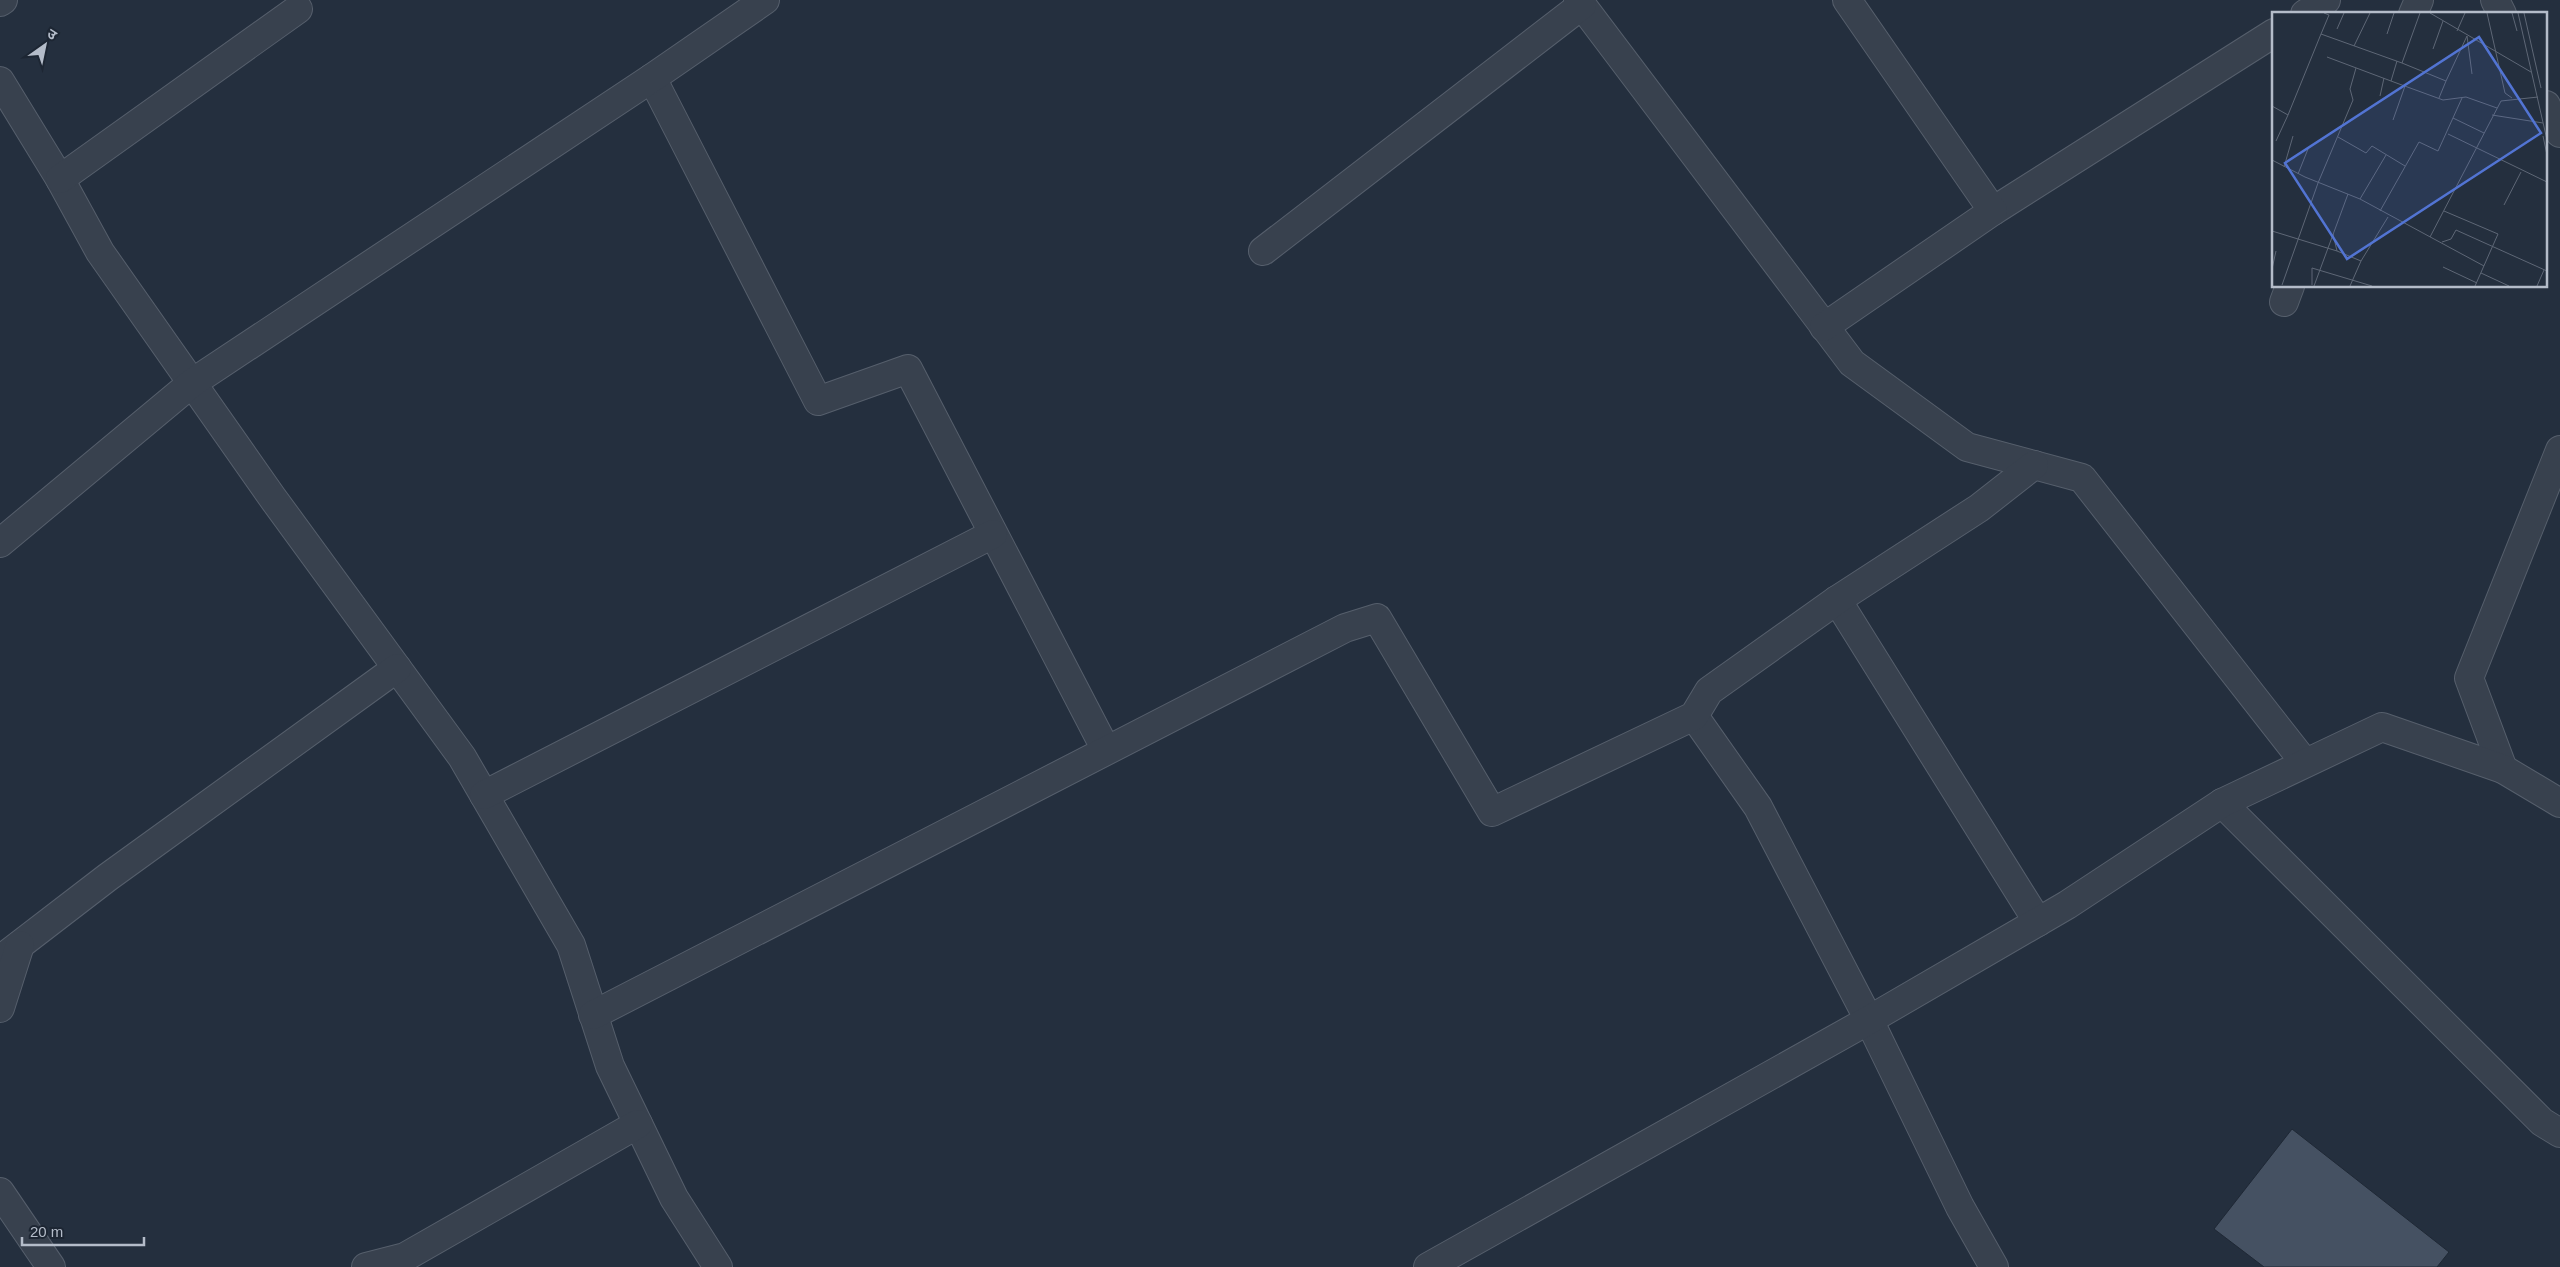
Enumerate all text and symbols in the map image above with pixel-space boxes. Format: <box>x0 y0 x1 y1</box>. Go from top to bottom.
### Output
inset map <box>2272 12 2548 288</box>
north arrow <box>20 20 70 70</box>
text: उ <box>44 25 61 43</box>
scale bar <box>22 1214 145 1246</box>
text: 20 m <box>30 1223 63 1240</box>

